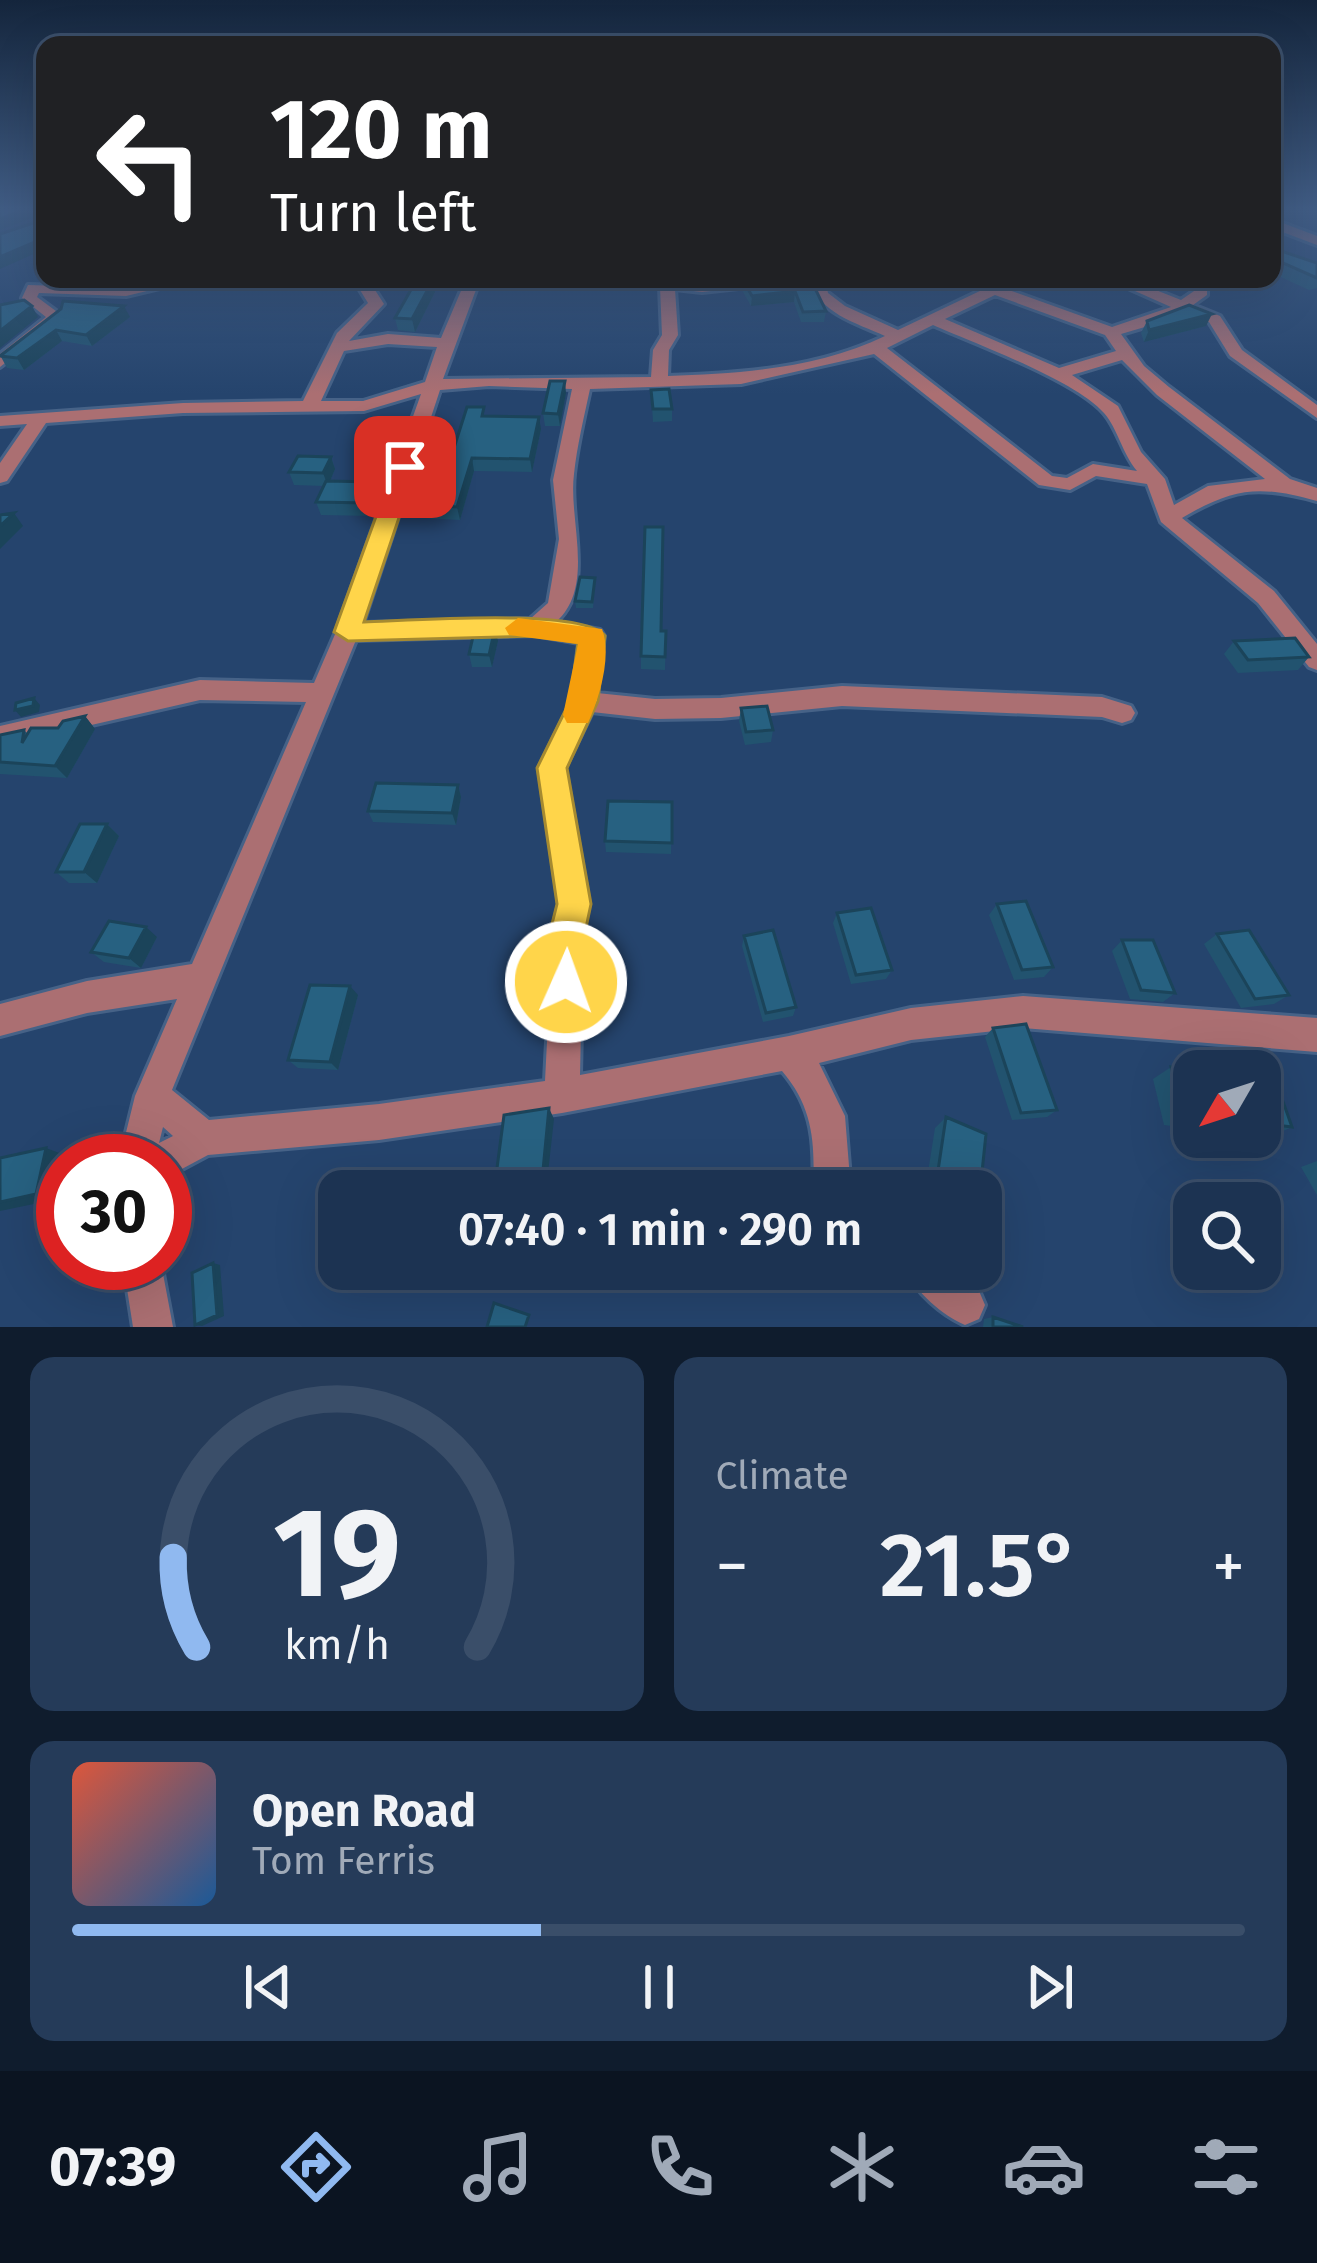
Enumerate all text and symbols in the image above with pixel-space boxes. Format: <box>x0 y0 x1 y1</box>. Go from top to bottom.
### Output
text: 120 m <box>270 79 492 180</box>
icon: left <box>72 84 228 240</box>
text: Turn left <box>270 181 477 245</box>
pin <box>354 416 456 518</box>
icon: arrive <box>372 434 438 500</box>
position arrow <box>503 919 629 1045</box>
north arrow <box>1173 1050 1281 1158</box>
map controls <box>1173 1050 1281 1290</box>
speed limit sign: 30 <box>36 1134 192 1290</box>
button: search <box>1173 1182 1281 1290</box>
text: 07:40 · 1 min · 290 m <box>458 1203 862 1257</box>
text: Climate <box>716 1453 849 1499</box>
text: 19 <box>273 1479 401 1629</box>
text: 21.5° <box>880 1512 1081 1620</box>
text: − <box>716 1527 749 1606</box>
text: + <box>1212 1527 1245 1606</box>
text: km/h <box>284 1619 390 1670</box>
text: Open Road <box>252 1784 476 1838</box>
text: Tom Ferris <box>252 1838 435 1884</box>
icon: previous <box>235 1954 301 2020</box>
icon: pause <box>626 1954 692 2020</box>
icon: next <box>1017 1954 1083 2020</box>
icon: directions <box>274 2125 358 2209</box>
icon: music <box>456 2125 540 2209</box>
icon: phone <box>638 2125 722 2209</box>
icon: climate <box>820 2125 904 2209</box>
icon: car <box>1002 2125 1086 2209</box>
icon: filters <box>1184 2125 1268 2209</box>
text: 07:39 <box>49 2135 176 2199</box>

